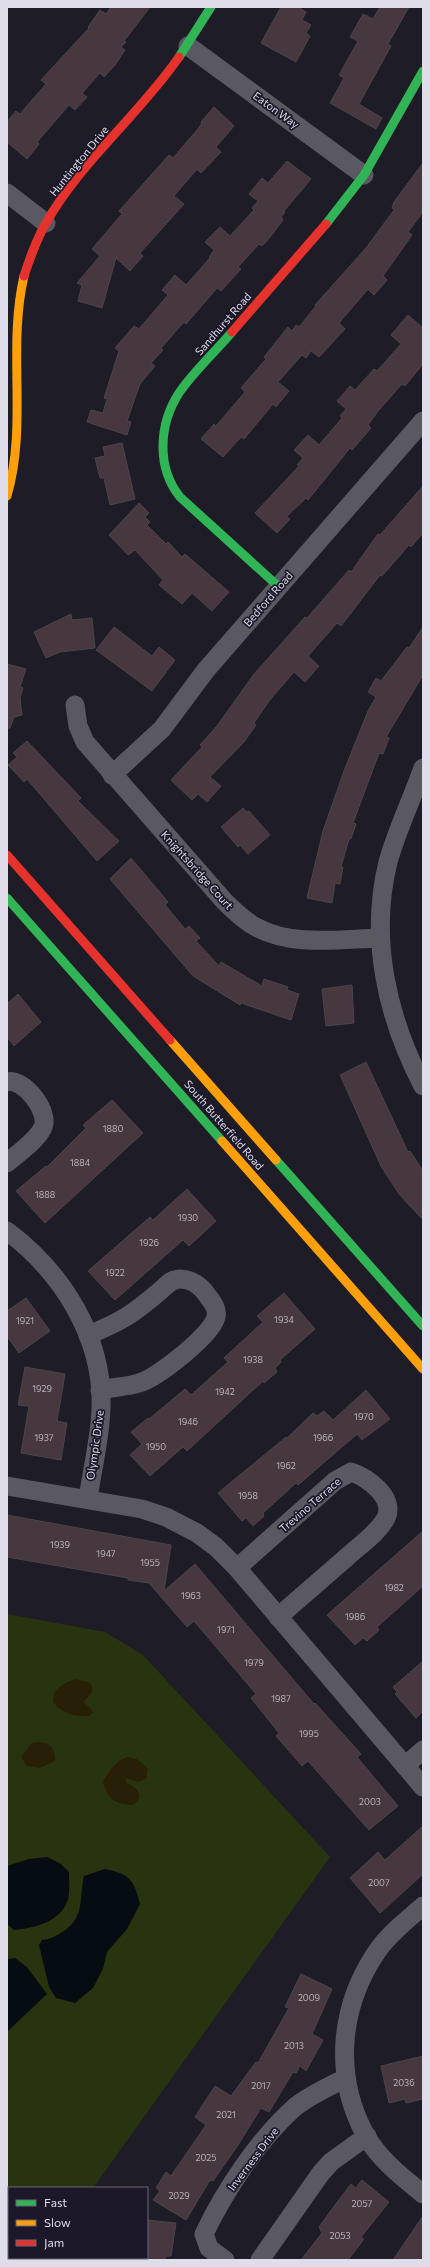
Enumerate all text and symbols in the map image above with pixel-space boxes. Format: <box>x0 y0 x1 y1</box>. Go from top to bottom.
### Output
street label: Eaton Way <box>251 89 302 131</box>
street label: Huntington Drive <box>46 123 111 198</box>
street label: Sandhurst Road <box>192 290 253 358</box>
street label: Bedford Road <box>240 569 295 629</box>
street label: Knightsbridge Court <box>159 828 236 912</box>
street label: South Butterfield Road <box>182 1077 267 1172</box>
house number: 1880 <box>103 1123 123 1134</box>
house number: 1884 <box>70 1157 91 1168</box>
house number: 1888 <box>35 1189 55 1200</box>
house number: 1930 <box>178 1212 198 1223</box>
house number: 1926 <box>139 1237 159 1248</box>
house number: 1922 <box>105 1267 125 1278</box>
house number: 1934 <box>274 1314 295 1325</box>
house number: 1921 <box>16 1315 34 1326</box>
house number: 1938 <box>243 1354 263 1365</box>
house number: 1929 <box>32 1383 52 1394</box>
house number: 1942 <box>215 1386 235 1397</box>
street label: Olympic Drive <box>83 1409 106 1481</box>
house number: 1970 <box>354 1411 374 1422</box>
house number: 1946 <box>178 1416 198 1427</box>
house number: 1937 <box>34 1432 54 1443</box>
house number: 1966 <box>313 1432 333 1443</box>
house number: 1950 <box>146 1441 166 1452</box>
house number: 1962 <box>276 1460 296 1471</box>
street label: Trevino Terrace <box>276 1474 343 1535</box>
house number: 1958 <box>238 1490 258 1501</box>
house number: 1939 <box>50 1539 70 1550</box>
house number: 1947 <box>96 1548 116 1559</box>
house number: 1955 <box>140 1557 160 1568</box>
house number: 1982 <box>384 1582 404 1593</box>
house number: 1963 <box>181 1590 201 1601</box>
house number: 1986 <box>345 1611 365 1622</box>
house number: 1971 <box>217 1624 235 1635</box>
house number: 1979 <box>244 1657 264 1668</box>
house number: 1987 <box>271 1693 291 1704</box>
house number: 1995 <box>299 1728 319 1739</box>
house number: 2003 <box>359 1796 381 1807</box>
house number: 2007 <box>368 1877 390 1888</box>
house number: 2009 <box>298 1992 320 2003</box>
house number: 2013 <box>284 2040 304 2051</box>
house number: 2036 <box>393 2077 415 2088</box>
house number: 2017 <box>251 2080 271 2091</box>
house number: 2021 <box>216 2109 236 2120</box>
street label: Inverness Drive <box>225 2124 281 2193</box>
house number: 2025 <box>196 2152 216 2163</box>
legend <box>8 2187 148 2259</box>
house number: 2029 <box>168 2190 190 2201</box>
text: Fast <box>44 2195 67 2209</box>
house number: 2057 <box>352 2198 373 2209</box>
text: Slow <box>44 2215 71 2229</box>
house number: 2053 <box>329 2230 351 2241</box>
text: Jam <box>44 2235 64 2250</box>

